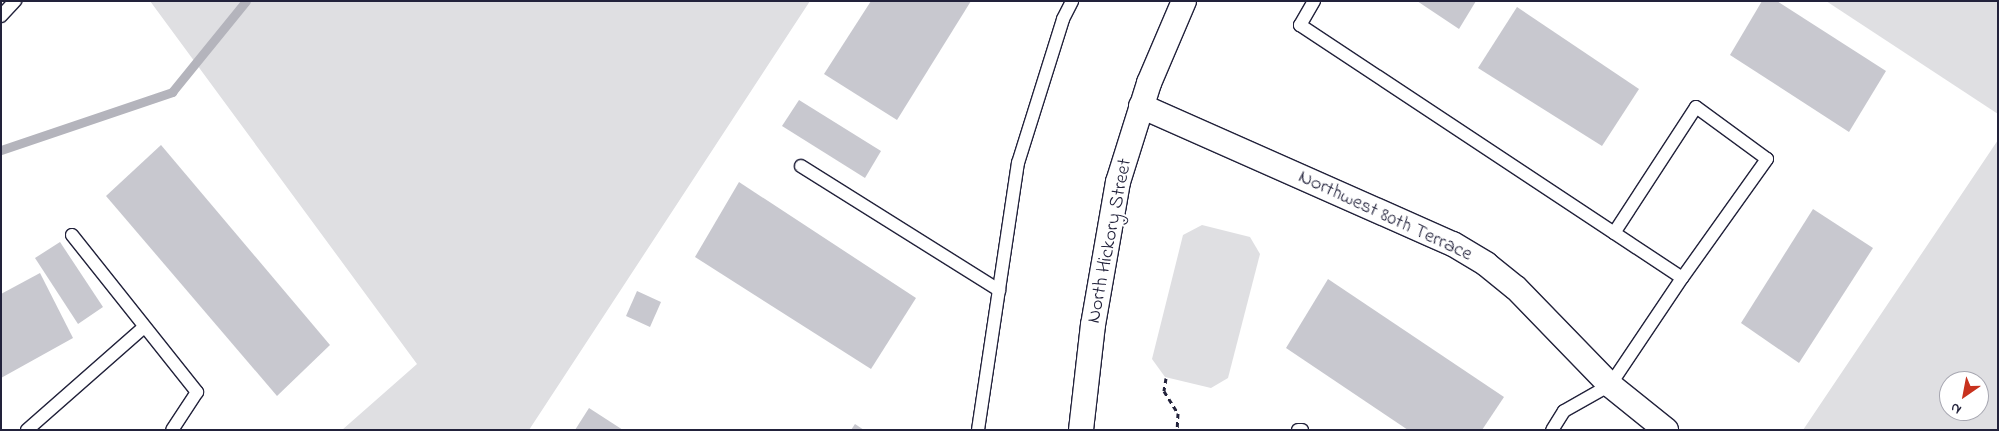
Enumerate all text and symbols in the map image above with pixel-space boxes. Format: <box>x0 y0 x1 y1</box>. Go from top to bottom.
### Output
street label: North Hickory Street <box>1082 157 1138 325</box>
street label: Northwest 80th Terrace <box>1294 165 1476 267</box>
north arrow <box>1939 371 1989 421</box>
text: N <box>1946 397 1966 420</box>

